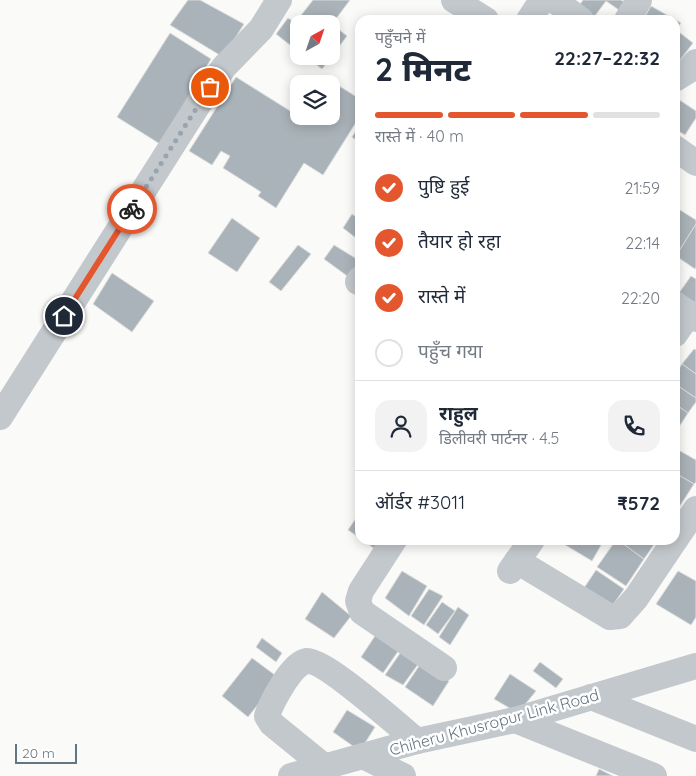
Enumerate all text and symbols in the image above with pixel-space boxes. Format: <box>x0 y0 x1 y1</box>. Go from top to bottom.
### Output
north arrow <box>290 15 340 65</box>
map controls <box>290 15 340 125</box>
text: पहुँचने में <box>375 27 426 47</box>
text: 22:27–22:32 <box>554 46 660 70</box>
text: 2 मिनट <box>375 49 471 89</box>
pin <box>189 66 231 108</box>
icon: bag <box>196 73 224 101</box>
button: layers <box>290 75 340 125</box>
text: रास्ते में · 40 m <box>375 126 464 146</box>
icon: check <box>375 174 403 202</box>
text: पुष्टि हुई <box>418 174 469 198</box>
text: 21:59 <box>625 178 660 198</box>
courier <box>107 184 157 234</box>
icon: bike <box>118 195 146 223</box>
icon: check <box>375 229 403 257</box>
text: तैयार हो रहा <box>418 229 501 253</box>
text: 22:14 <box>625 233 660 253</box>
icon: check <box>375 284 403 312</box>
text: रास्ते में <box>418 284 465 308</box>
text: 22:20 <box>621 288 660 308</box>
pin <box>43 295 85 337</box>
icon: home <box>50 302 78 330</box>
text: पहुँच गया <box>418 339 483 363</box>
button: person <box>375 400 427 452</box>
button: phone <box>608 400 660 452</box>
text: राहुल <box>439 401 478 425</box>
text: डिलीवरी पार्टनर · 4.5 <box>439 428 559 448</box>
text: ऑर्डर #3011 <box>375 490 465 514</box>
text: ₹572 <box>617 491 660 515</box>
street label: Chiheru Khusropur Link Road <box>387 684 601 760</box>
scale bar <box>15 741 78 764</box>
text: 20 m <box>22 744 55 762</box>

